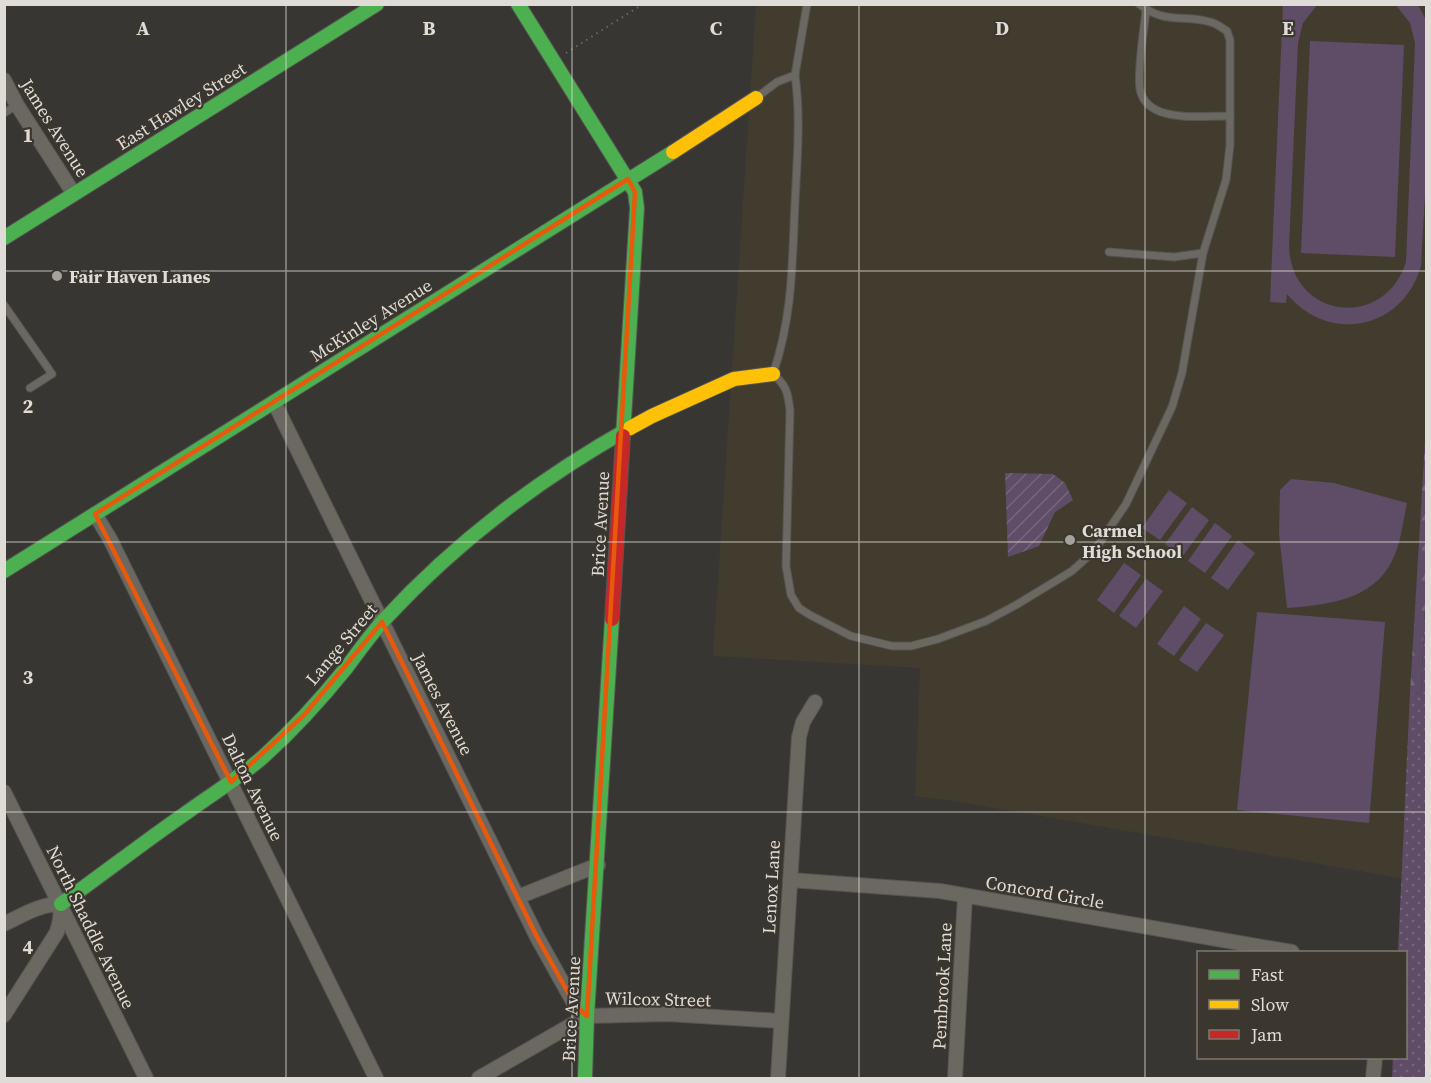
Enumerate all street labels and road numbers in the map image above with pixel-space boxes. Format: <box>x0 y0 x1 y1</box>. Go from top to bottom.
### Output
street label: East Hawley Street <box>112 56 251 156</box>
street label: James Avenue <box>14 73 95 182</box>
street label: McKinley Avenue <box>305 272 437 368</box>
street label: Brice Avenue <box>585 471 615 577</box>
street label: Lange Street <box>299 598 383 690</box>
street label: James Avenue <box>406 648 480 760</box>
street label: Dalton Avenue <box>216 729 290 845</box>
street label: Lenox Lane <box>756 839 786 935</box>
street label: North Shaddle Avenue <box>41 841 141 1013</box>
street label: Concord Circle <box>984 869 1106 915</box>
street label: Pembrook Lane <box>926 922 958 1050</box>
street label: Brice Avenue <box>556 956 586 1062</box>
street label: Wilcox Street <box>605 986 711 1012</box>

